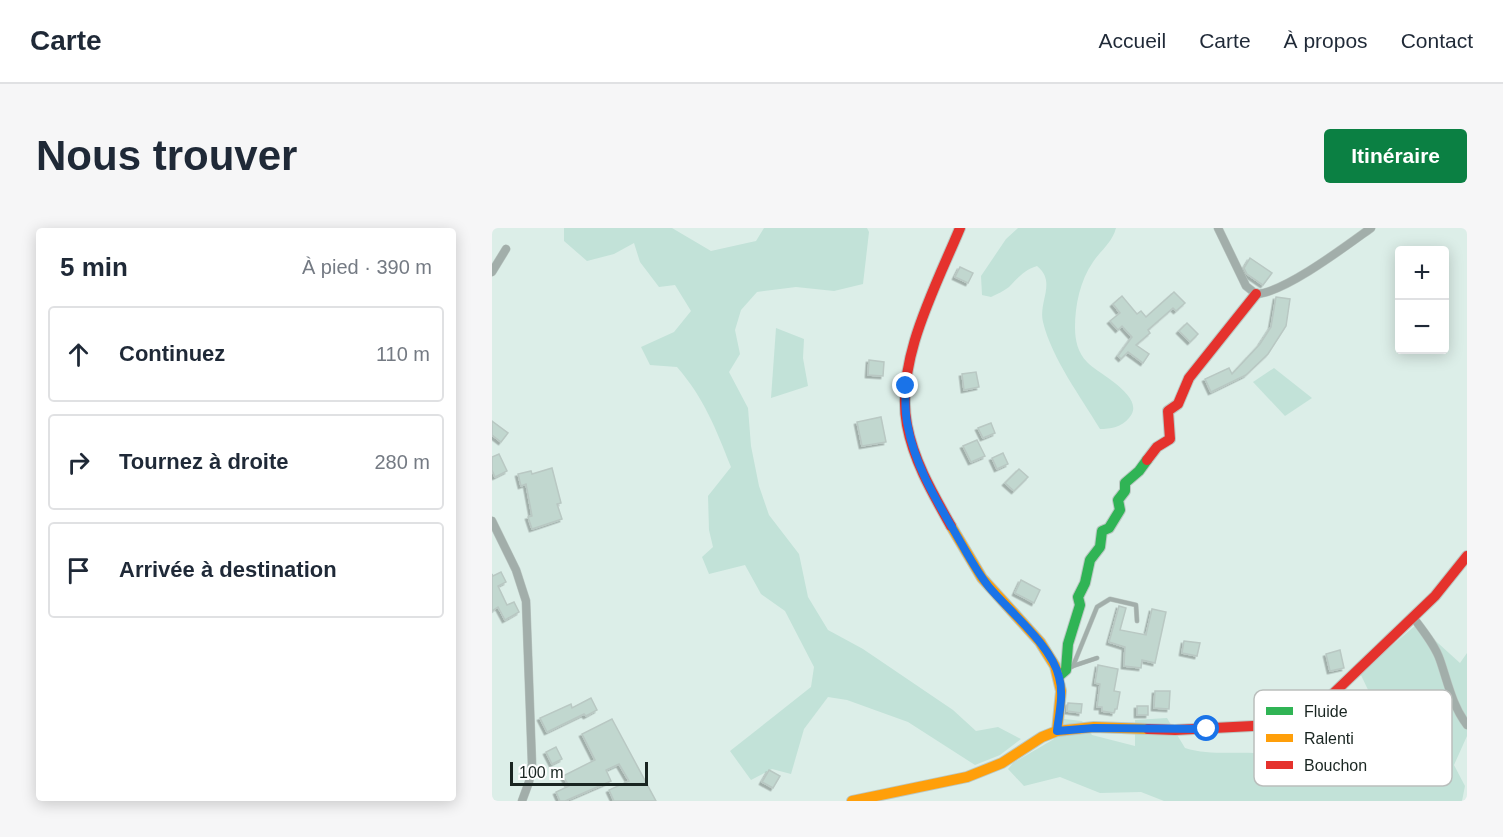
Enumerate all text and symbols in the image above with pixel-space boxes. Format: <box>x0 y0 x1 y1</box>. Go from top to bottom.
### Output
text: Carte <box>30 25 102 56</box>
text: Accueil <box>1099 29 1166 52</box>
text: Carte <box>1199 29 1251 52</box>
text: À propos <box>1284 29 1368 52</box>
text: Contact <box>1401 29 1473 52</box>
button: Itinéraire <box>1324 129 1467 183</box>
text: Nous trouver <box>36 132 297 179</box>
map controls <box>1395 246 1449 354</box>
button: + <box>1395 246 1449 300</box>
text: 5 min <box>60 252 128 282</box>
text: À pied · 390 m <box>302 256 432 278</box>
button: − <box>1395 300 1449 354</box>
icon: ahead <box>62 338 95 371</box>
text: Continuez <box>119 341 225 366</box>
text: 110 m <box>376 343 430 365</box>
route end <box>892 372 918 398</box>
icon: right <box>62 446 95 479</box>
text: Tournez à droite <box>119 449 289 474</box>
text: 280 m <box>374 451 430 473</box>
icon: arrive <box>62 554 95 587</box>
text: Arrivée à destination <box>119 557 337 582</box>
legend <box>1254 690 1452 786</box>
text: Fluide <box>1304 703 1348 720</box>
route start <box>1193 715 1219 741</box>
text: Ralenti <box>1304 730 1354 747</box>
text: Bouchon <box>1304 757 1367 774</box>
scale bar <box>510 759 648 786</box>
text: 100 m <box>519 764 563 781</box>

